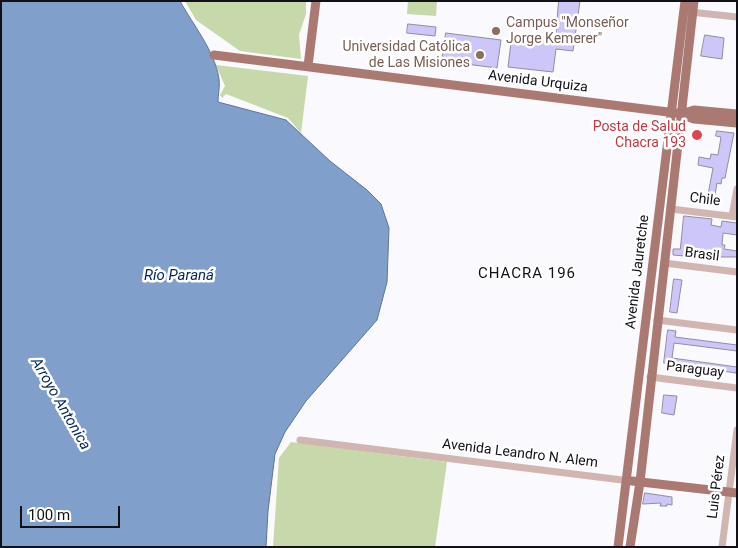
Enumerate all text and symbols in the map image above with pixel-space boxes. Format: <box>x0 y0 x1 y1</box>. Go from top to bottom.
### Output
place label: Campus "Monseñor Jorge Kemerer" <box>506 15 629 48</box>
marker: Campus "Monseñor Jorge Kemerer" <box>490 25 502 37</box>
place label: Universidad Católica de Las Misiones <box>343 39 470 72</box>
marker: Universidad Católica de Las Misiones <box>474 49 486 61</box>
street label: Avenida Urquiza <box>487 68 589 96</box>
place label: Posta de Salud Chacra 193 <box>593 119 686 152</box>
marker: Posta de Salud Chacra 193 <box>690 128 704 142</box>
street label: Chile <box>689 190 721 210</box>
street label: Avenida Jauretche <box>623 214 653 330</box>
street label: Brasil <box>684 245 720 265</box>
district label: CHACRA 196 <box>477 265 577 283</box>
water label: Río Paraná <box>144 267 214 285</box>
water label: Arroyo Antonica <box>26 355 94 453</box>
street label: Paraguay <box>665 358 725 382</box>
street label: Avenida Leandro N. Alem <box>441 436 599 472</box>
street label: Luis Pérez <box>705 454 729 520</box>
scale bar <box>22 496 122 528</box>
text: 100 m <box>28 506 70 524</box>

